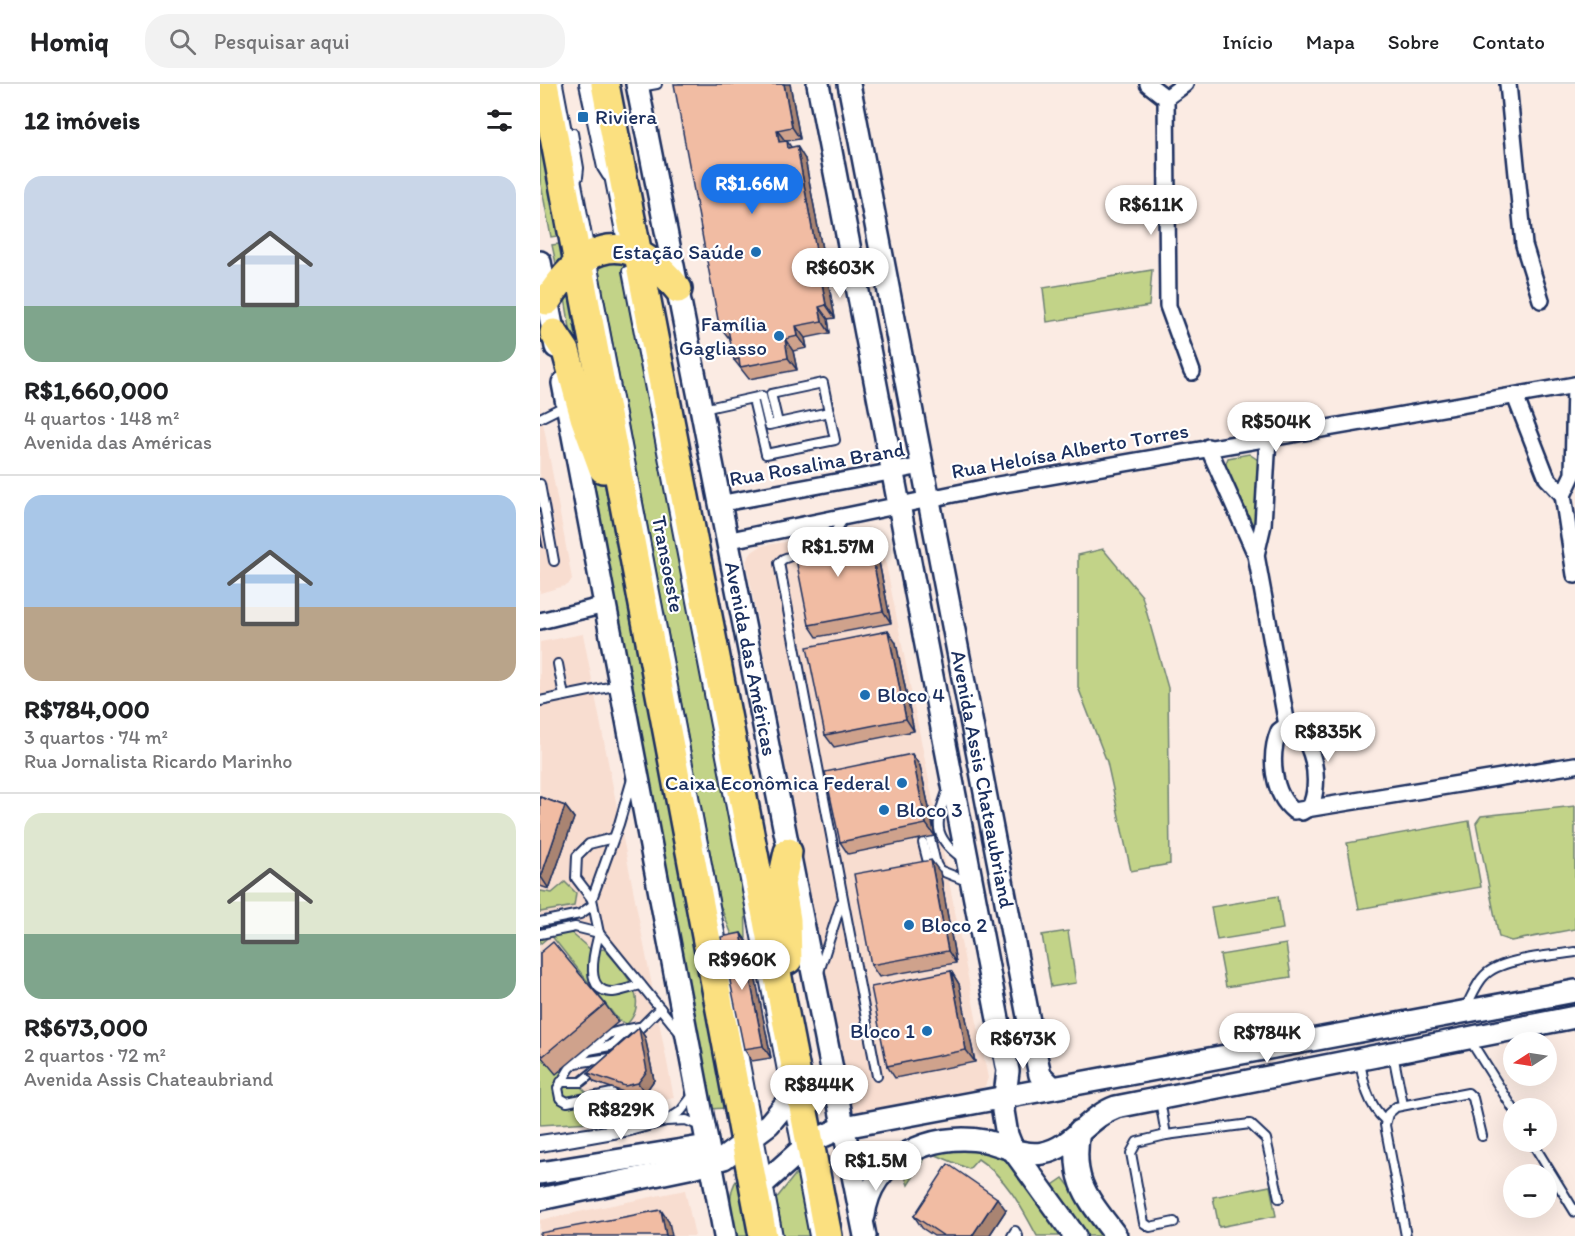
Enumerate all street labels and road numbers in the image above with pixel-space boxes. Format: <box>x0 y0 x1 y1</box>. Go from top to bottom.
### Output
street label: Rua Heloísa Alberto Torres <box>949 417 1190 484</box>
street label: Rua Rosalina Brand <box>727 436 907 491</box>
street label: Transoeste <box>647 513 690 614</box>
street label: Avenida das Américas <box>720 559 783 758</box>
street label: Avenida Assis Chateaubriand <box>946 648 1020 911</box>

